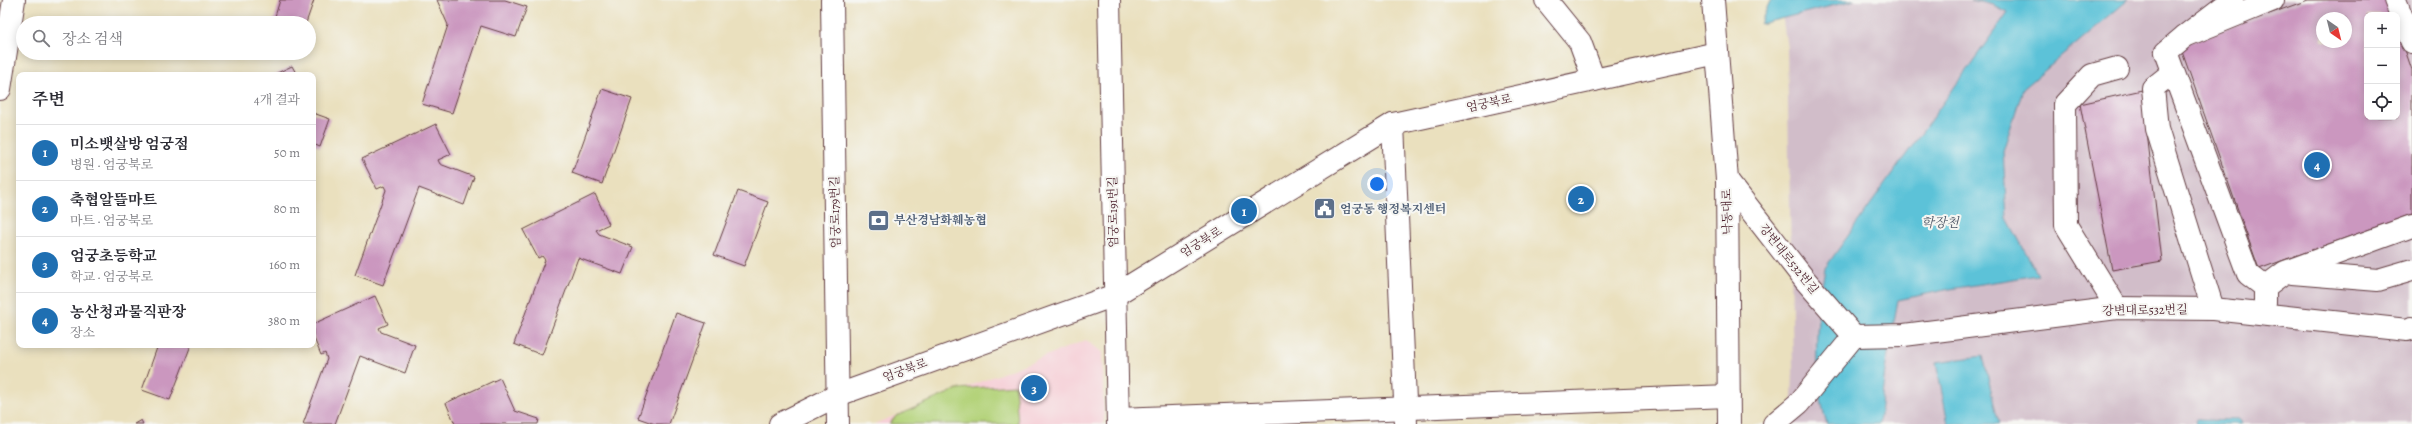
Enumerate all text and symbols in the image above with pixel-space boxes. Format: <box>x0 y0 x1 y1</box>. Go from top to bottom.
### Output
north arrow <box>2316 12 2352 48</box>
map controls <box>2364 12 2400 120</box>
button: + <box>2364 12 2400 48</box>
search box <box>16 16 316 60</box>
icon: search <box>30 27 52 49</box>
text: 장소 검색 <box>62 29 123 49</box>
button: − <box>2364 48 2400 84</box>
button: locate <box>2364 84 2400 120</box>
text: 주변 <box>32 88 65 111</box>
street label: 엄궁북로 <box>1465 90 1514 116</box>
text: 4개 결과 <box>254 91 300 108</box>
text: 미소뱃살방 엄궁점 <box>70 134 189 154</box>
text: 1 <box>43 144 47 161</box>
text: 50 m <box>274 144 300 161</box>
pin: 4 <box>2304 150 2330 180</box>
text: 병원 · 엄궁북로 <box>70 156 153 173</box>
your location <box>1367 174 1387 194</box>
street label: 엄궁로179번길 <box>826 176 844 248</box>
street label: 엄궁로191번길 <box>1104 176 1122 248</box>
pin: 2 <box>1568 184 1594 214</box>
street label: 낙동대로 <box>1719 188 1735 235</box>
text: 축협알뜰마트 <box>70 190 157 210</box>
pin: 1 <box>1231 196 1257 226</box>
public building icon: 엄궁동 행정복지센터 <box>1312 196 1338 222</box>
text: 2 <box>42 200 48 217</box>
text: 80 m <box>273 200 300 217</box>
place label: 엄궁동 행정복지센터 <box>1340 201 1446 217</box>
bank icon: 부산경남화훼농협 <box>865 207 891 233</box>
text: 마트 · 엄궁북로 <box>70 212 153 229</box>
place label: 부산경남화훼농협 <box>894 212 987 228</box>
water label: 학장천 <box>1921 214 1960 231</box>
street label: 강변대로532번길 <box>1756 221 1822 297</box>
street label: 엄궁북로 <box>1177 223 1225 261</box>
text: 엄궁초등학교 <box>70 246 157 266</box>
text: 3 <box>42 256 48 273</box>
text: 160 m <box>269 256 300 273</box>
text: 학교 · 엄궁북로 <box>70 268 153 285</box>
street label: 강변대로532번길 <box>2102 301 2188 319</box>
text: 농산청과물직판장 <box>70 302 186 322</box>
text: 4 <box>42 312 48 329</box>
text: 380 m <box>268 312 300 329</box>
text: 장소 <box>70 324 95 341</box>
street label: 엄궁북로 <box>880 354 930 385</box>
pin: 3 <box>1021 373 1047 403</box>

